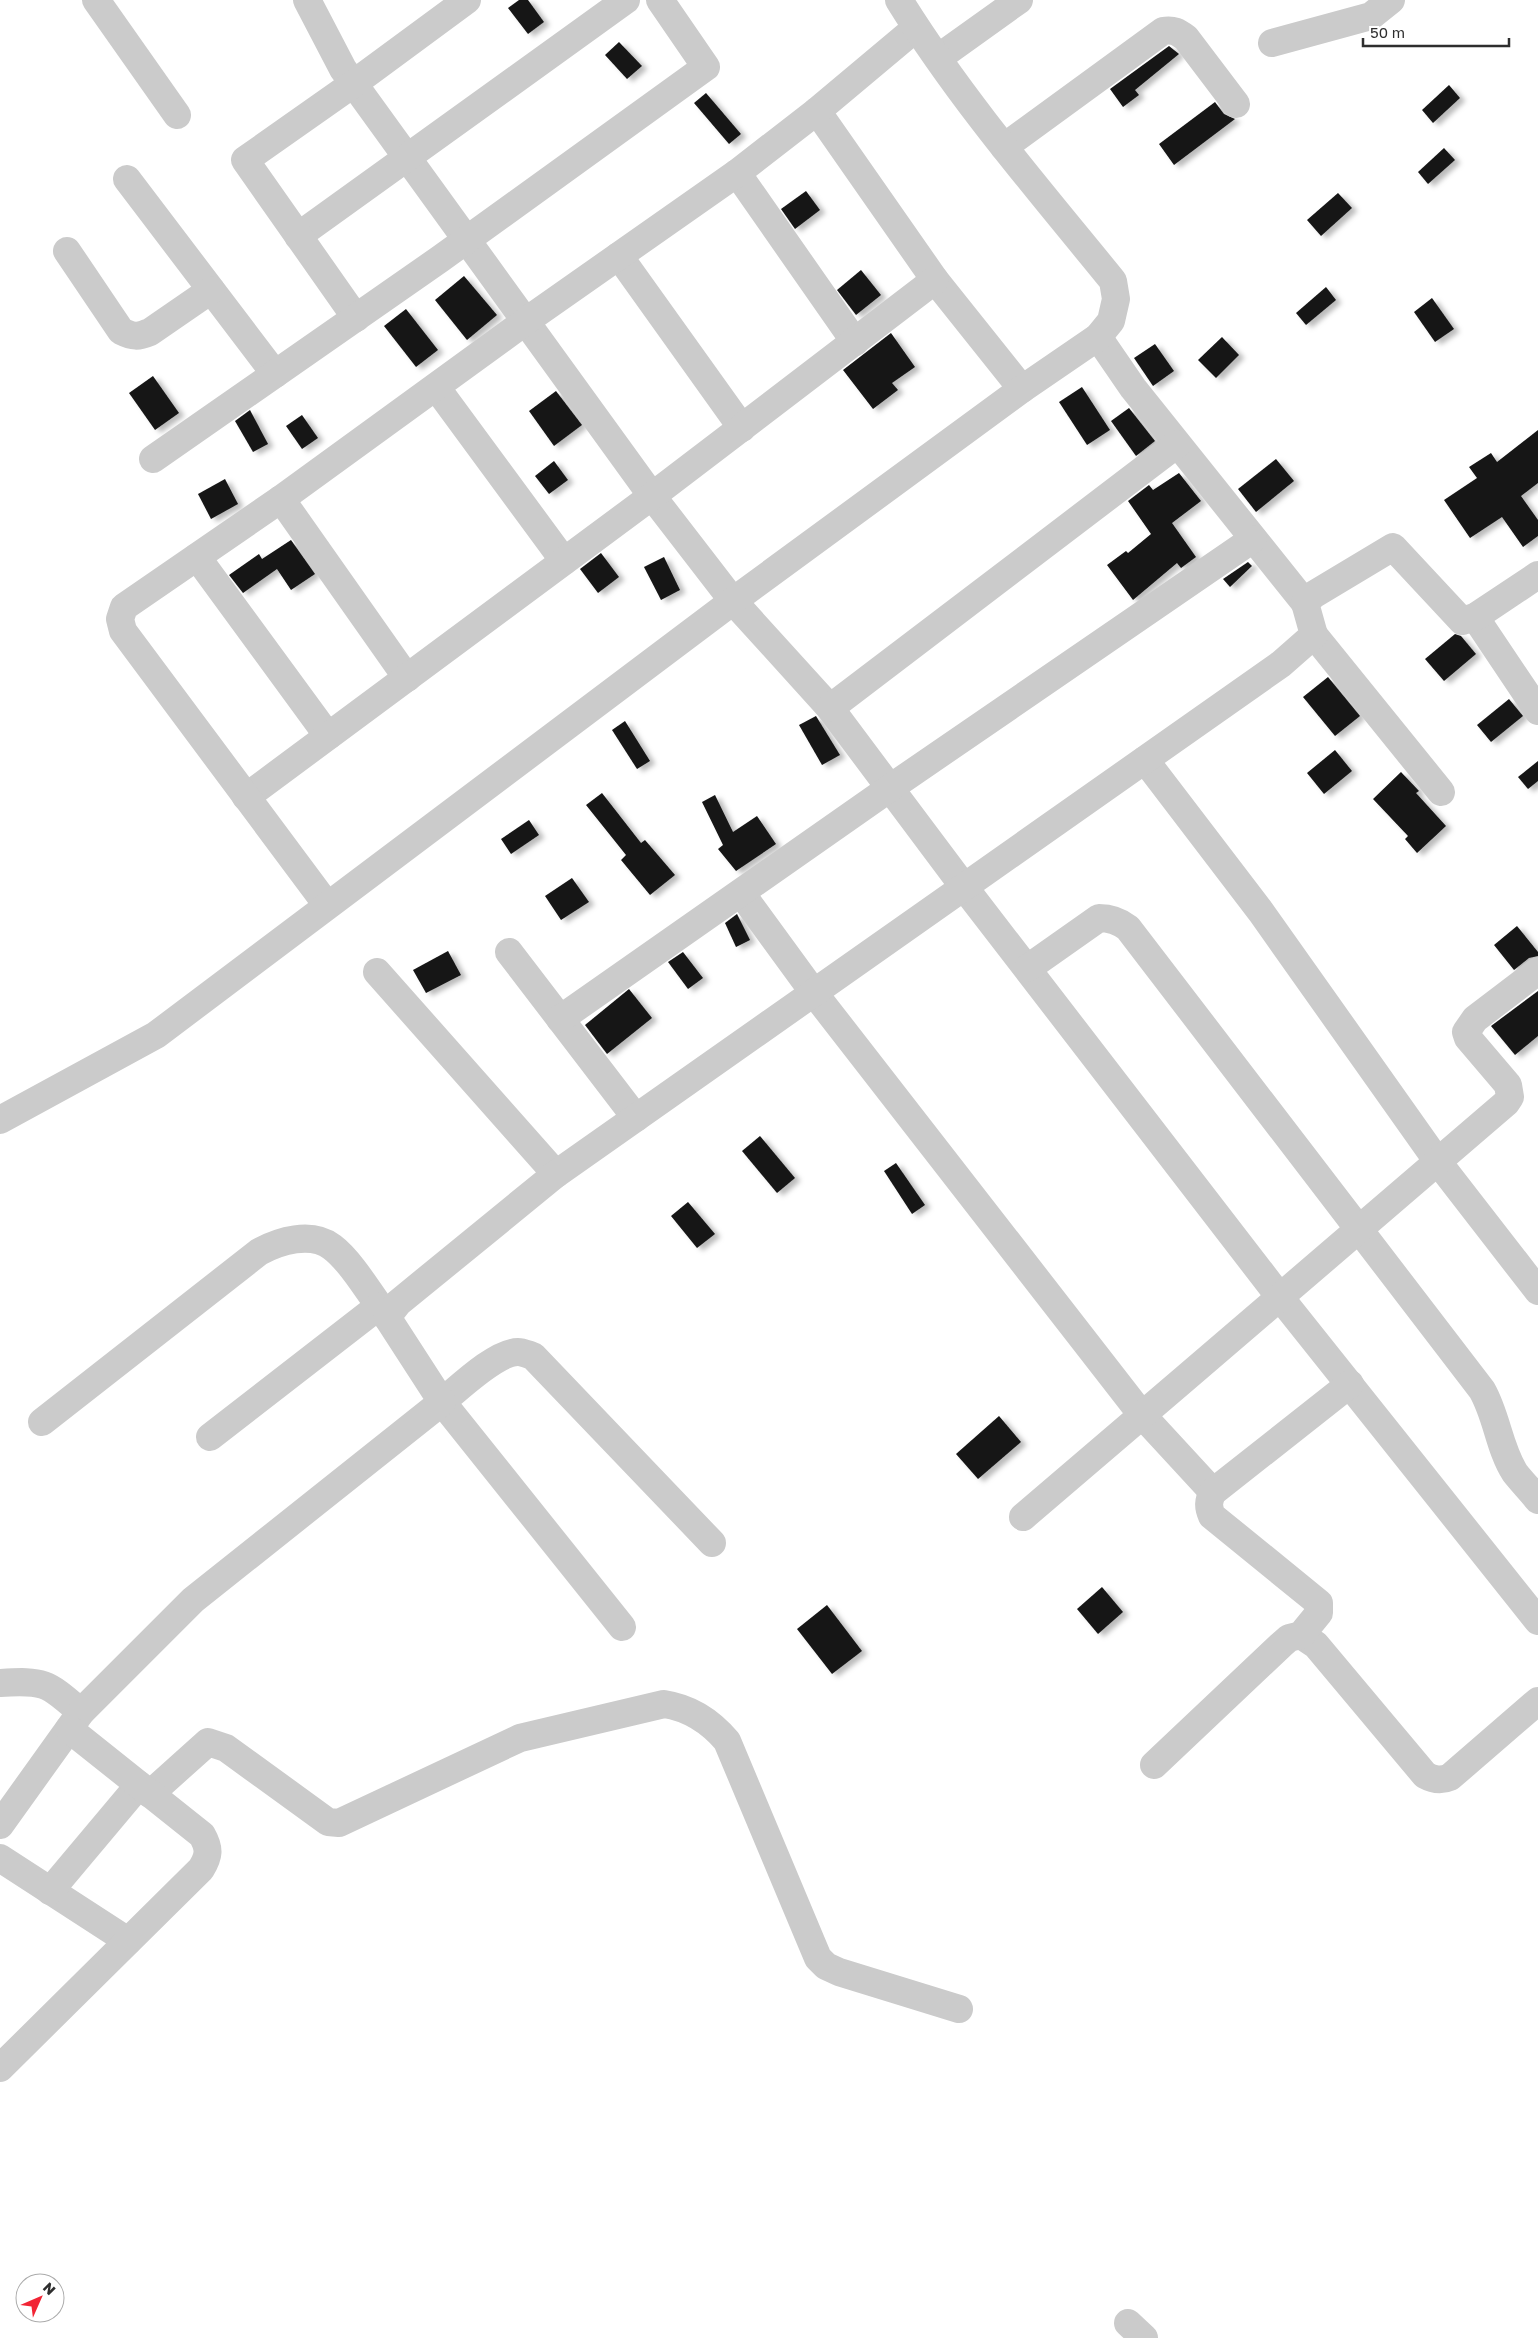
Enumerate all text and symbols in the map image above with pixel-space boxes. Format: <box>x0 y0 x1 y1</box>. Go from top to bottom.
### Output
scale bar <box>1363 15 1509 47</box>
text: 50 m <box>1370 23 1405 41</box>
north arrow <box>15 2273 65 2323</box>
text: N <box>40 2279 59 2298</box>

